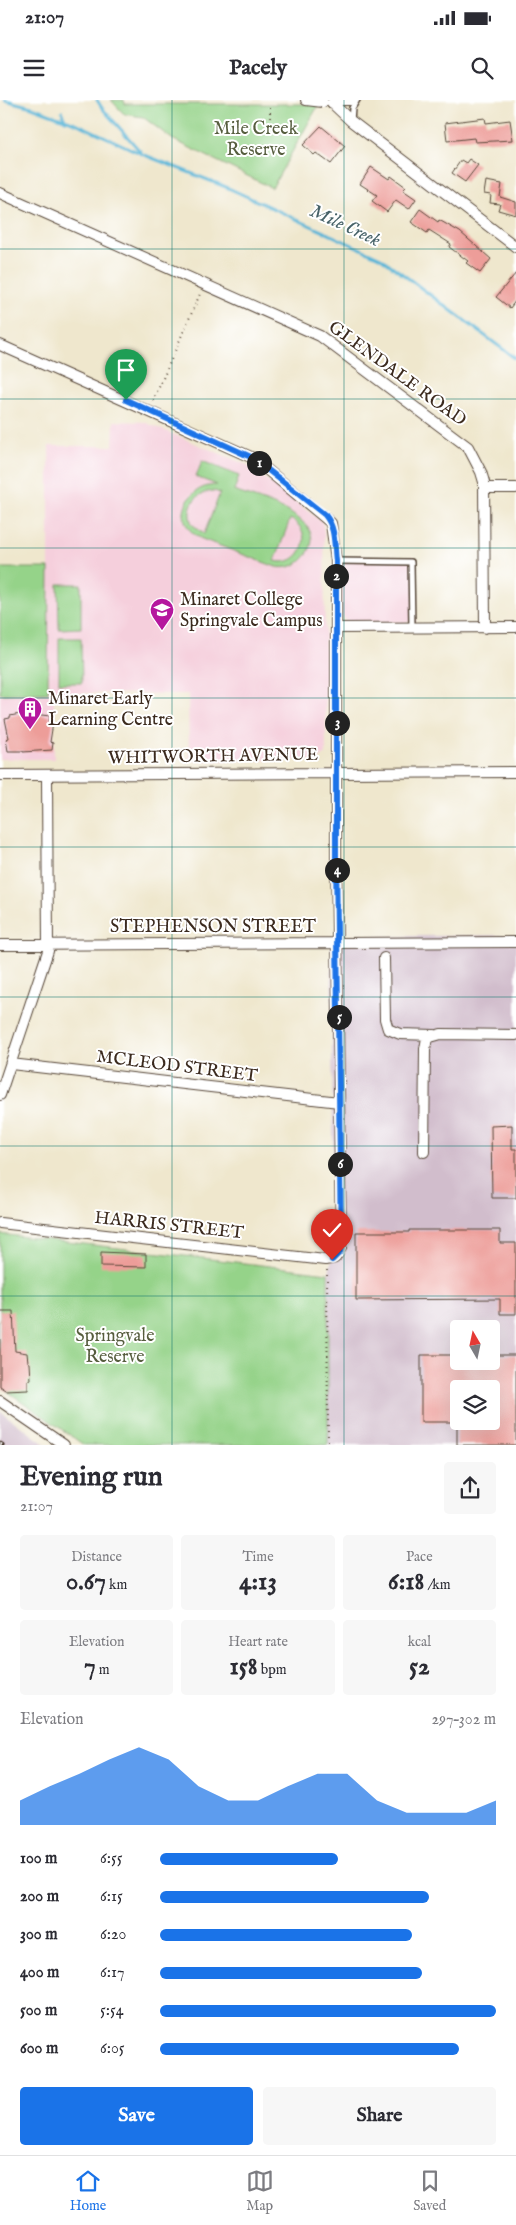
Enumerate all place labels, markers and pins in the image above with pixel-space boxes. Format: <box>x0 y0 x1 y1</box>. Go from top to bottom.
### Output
pin <box>105 349 147 400</box>
pin: 1 <box>246 450 272 476</box>
pin: 2 <box>324 564 348 588</box>
place label: Minaret College Springvale Campus <box>180 589 323 633</box>
school or university icon: Minaret College Springvale Campus <box>149 597 175 631</box>
place label: Minaret Early Learning Centre <box>48 688 173 732</box>
building icon: Minaret Early Learning Centre <box>17 696 43 730</box>
pin: 3 <box>324 710 350 736</box>
pin: 4 <box>324 858 350 882</box>
pin: 5 <box>326 1004 352 1030</box>
pin: 6 <box>328 1152 352 1176</box>
pin <box>311 1209 353 1260</box>

